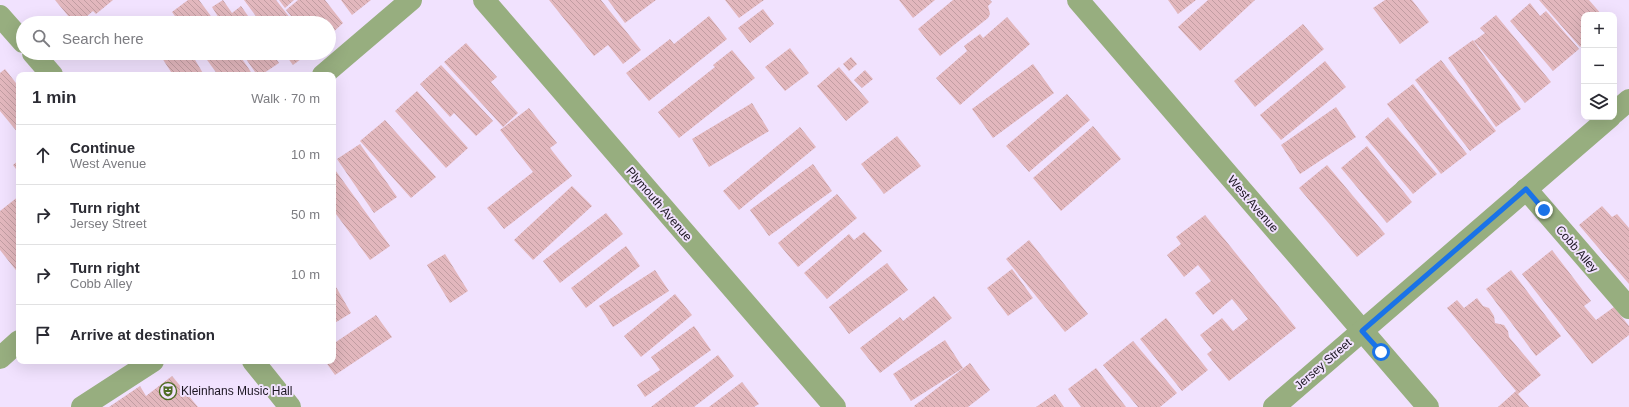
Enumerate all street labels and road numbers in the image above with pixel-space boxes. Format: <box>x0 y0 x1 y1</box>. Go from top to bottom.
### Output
street label: Plymouth Avenue <box>623 164 695 244</box>
street label: West Avenue <box>1225 173 1282 235</box>
street label: Cobb Alley <box>1553 223 1601 275</box>
street label: Jersey Street <box>1292 335 1355 392</box>

